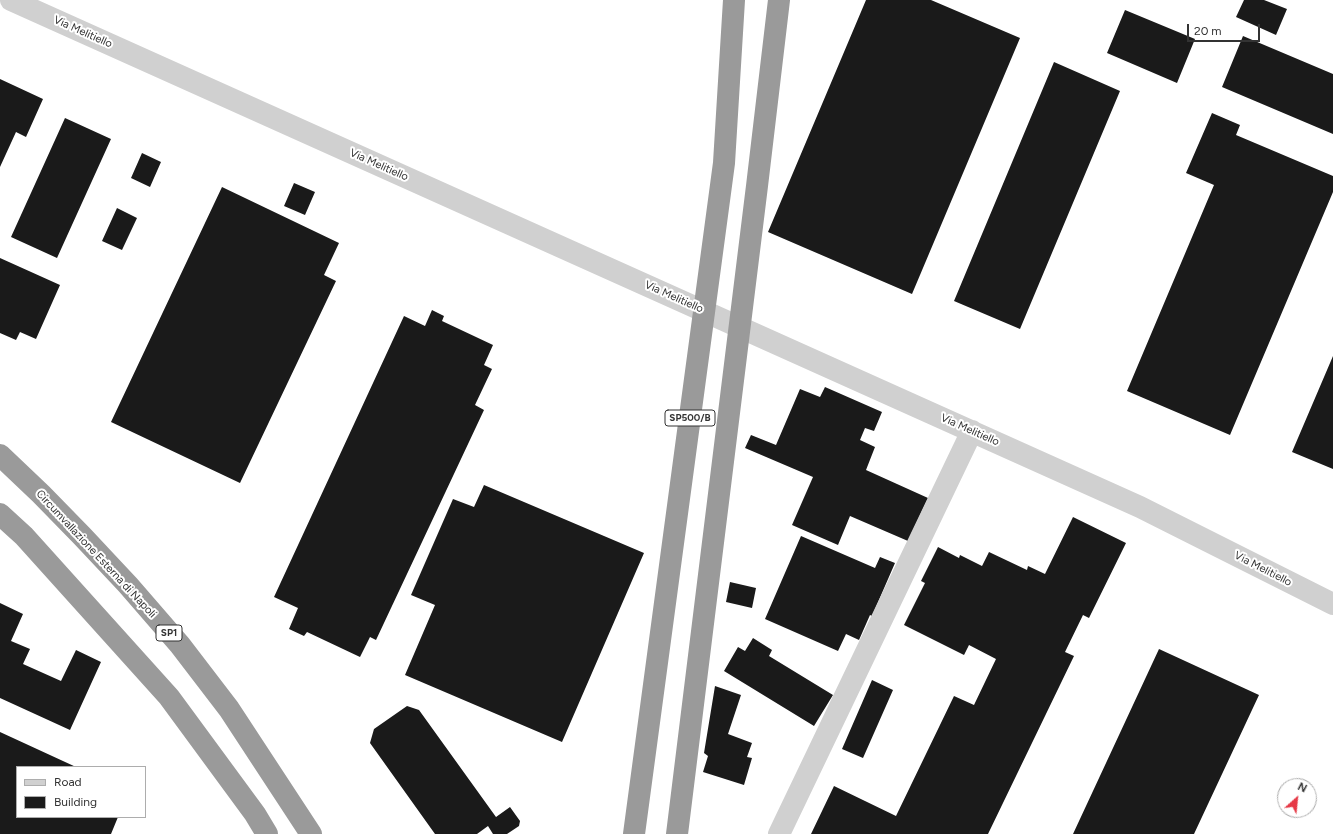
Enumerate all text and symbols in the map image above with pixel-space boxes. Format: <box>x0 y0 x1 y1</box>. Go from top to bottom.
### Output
street label: Via Melitiello <box>52 13 114 51</box>
scale bar <box>1189 16 1262 42</box>
text: 20 m <box>1194 24 1222 38</box>
street label: Via Melitiello <box>348 146 410 184</box>
street label: Via Melitiello <box>643 278 705 316</box>
road number: SP500/B <box>665 410 715 426</box>
street label: Via Melitiello <box>939 411 1001 449</box>
street label: Circumvallazione Esterna di Napoli <box>33 487 159 621</box>
street label: Via Melitiello <box>1232 549 1294 589</box>
road number: SP1 <box>156 625 182 641</box>
legend <box>16 766 146 818</box>
text: Road <box>54 775 82 789</box>
north arrow <box>1277 778 1317 818</box>
text: N <box>1295 780 1309 795</box>
text: Building <box>54 795 97 809</box>

